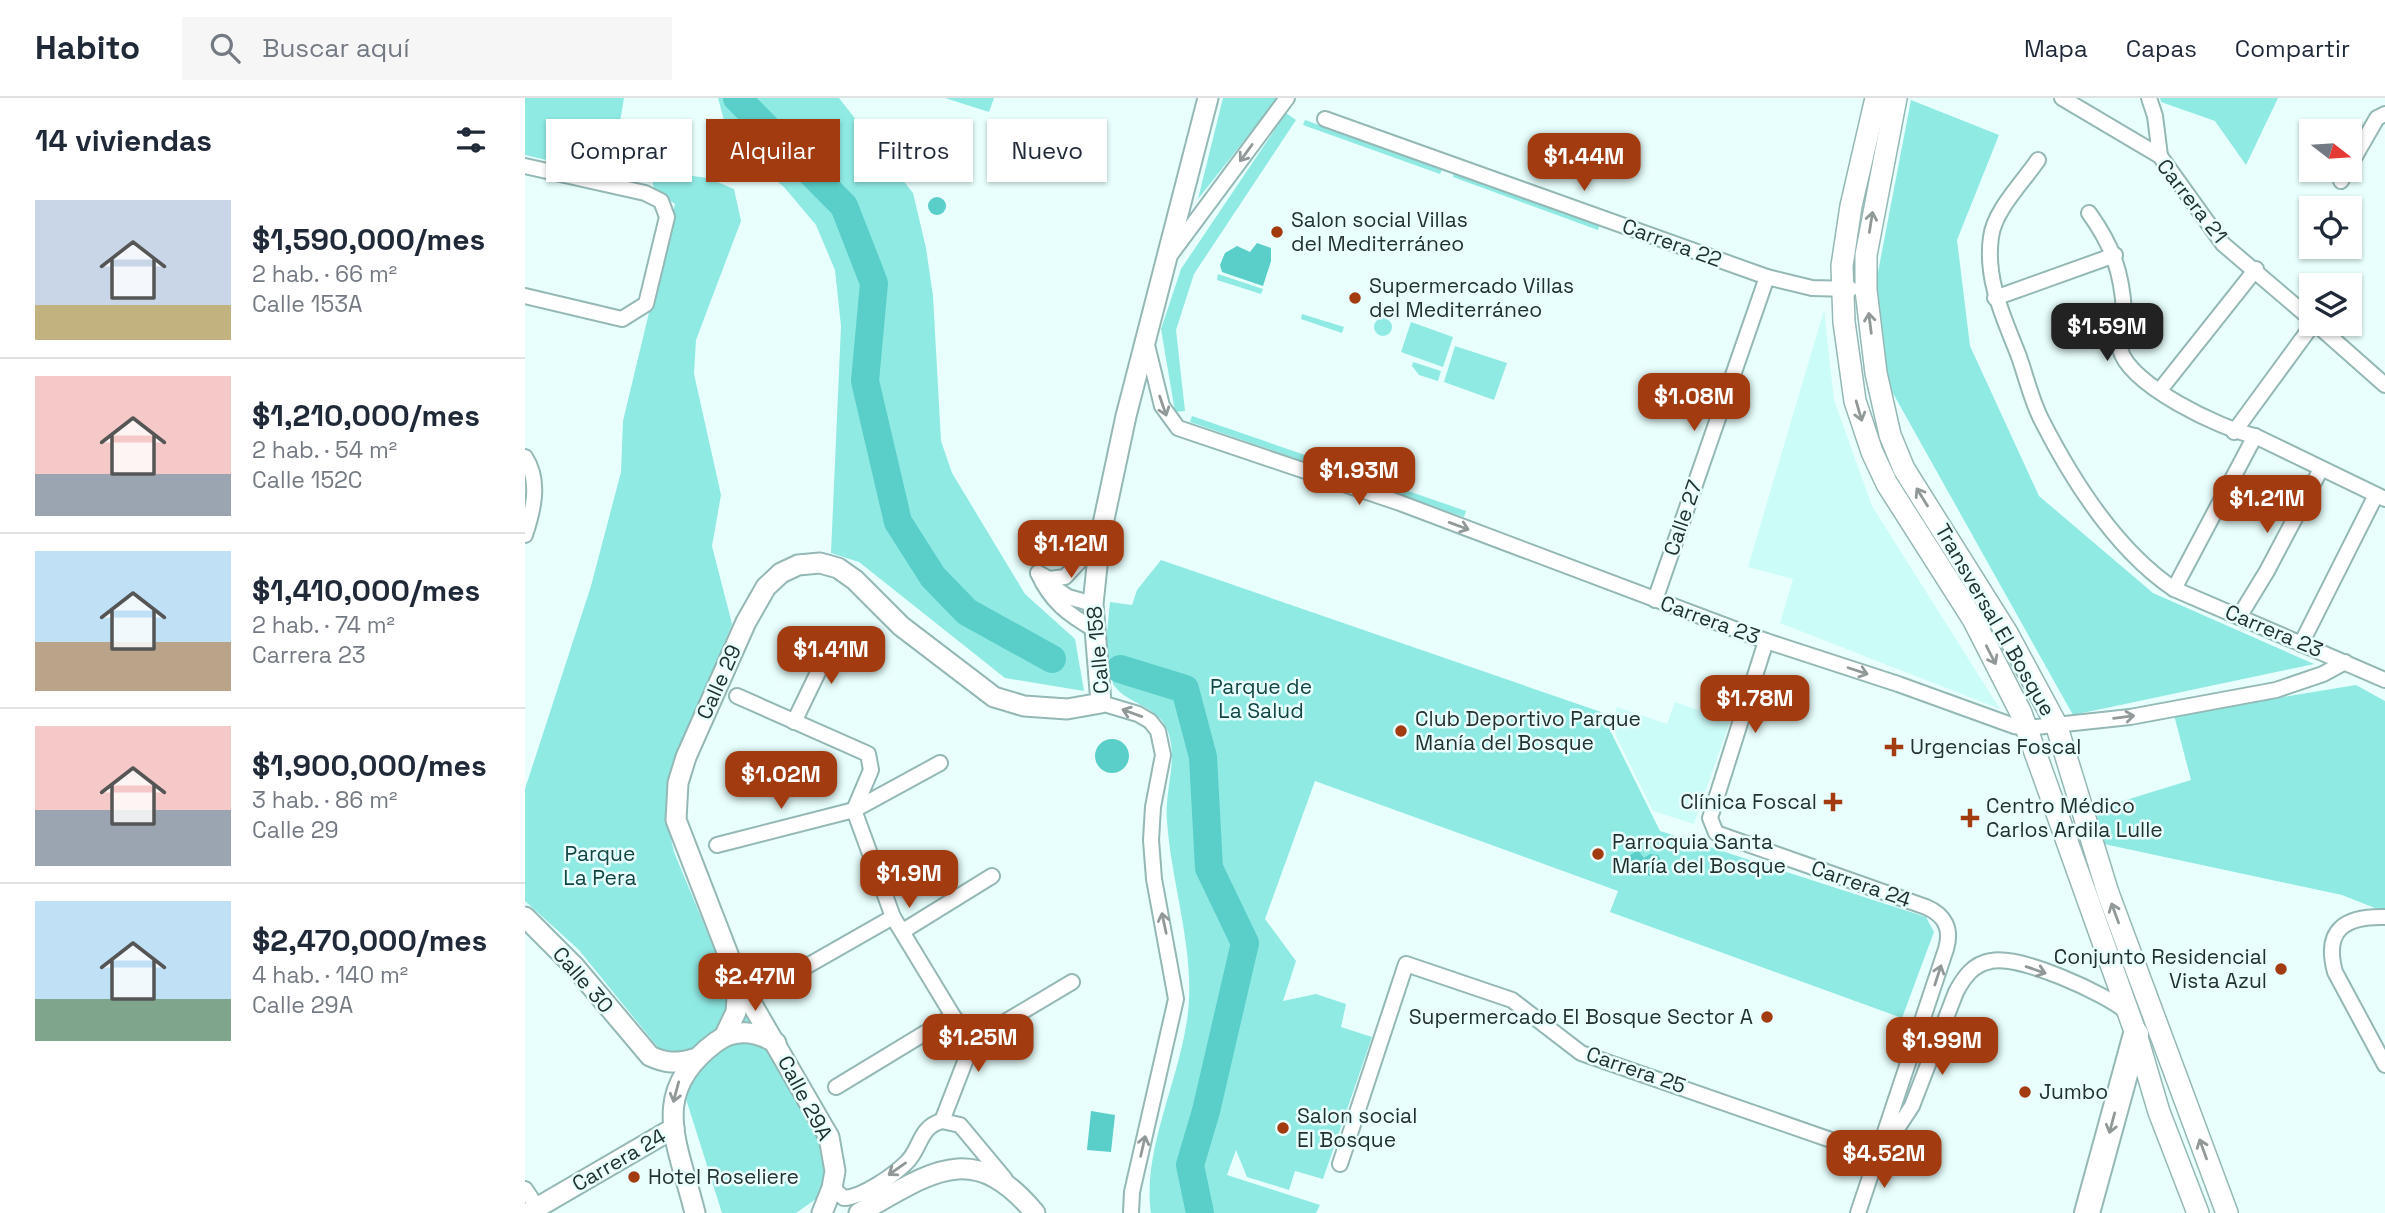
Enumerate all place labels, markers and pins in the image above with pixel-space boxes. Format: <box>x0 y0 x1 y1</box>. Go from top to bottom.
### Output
pin: $1.44M <box>1527 134 1641 193</box>
place label: Salon social Villas del Mediterráneo <box>1291 206 1468 257</box>
marker: Salon social Villas del Mediterráneo <box>1269 224 1285 240</box>
place label: Supermercado Villas del Mediterráneo <box>1369 272 1574 323</box>
marker: Supermercado Villas del Mediterráneo <box>1347 290 1363 306</box>
pin: $1.59M <box>2050 303 2164 363</box>
pin: $1.08M <box>1637 374 1751 433</box>
pin: $1.93M <box>1302 448 1416 507</box>
pin: $1.21M <box>2210 476 2324 535</box>
pin: $1.12M <box>1014 520 1128 580</box>
pin: $1.41M <box>774 626 888 686</box>
pin: $1.78M <box>1698 676 1812 735</box>
place label: Club Deportivo Parque Manía del Bosque <box>1415 705 1641 756</box>
marker: Club Deportivo Parque Manía del Bosque <box>1393 723 1409 739</box>
place label: Urgencias Foscal <box>1910 733 2082 760</box>
marker: Urgencias Foscal <box>1884 737 1904 757</box>
pin: $1.02M <box>724 752 838 811</box>
place label: Clínica Foscal <box>1680 788 1817 815</box>
marker: Clínica Foscal <box>1823 792 1843 812</box>
place label: Centro Médico Carlos Ardila Lulle <box>1986 792 2163 843</box>
marker: Centro Médico Carlos Ardila Lulle <box>1960 808 1980 828</box>
place label: Parroquia Santa María del Bosque <box>1612 828 1786 879</box>
marker: Parroquia Santa María del Bosque <box>1590 846 1606 862</box>
pin: $1.9M <box>860 850 958 910</box>
place label: Conjunto Residencial Vista Azul <box>2054 943 2267 994</box>
pin: $2.47M <box>698 954 812 1013</box>
marker: Conjunto Residencial Vista Azul <box>2273 961 2289 977</box>
place label: Supermercado El Bosque Sector A <box>1409 1003 1753 1030</box>
marker: Supermercado El Bosque Sector A <box>1759 1009 1775 1025</box>
pin: $1.25M <box>921 1014 1035 1074</box>
pin: $1.99M <box>1885 1018 1999 1077</box>
place label: Jumbo <box>2039 1078 2108 1105</box>
marker: Jumbo <box>2017 1084 2033 1100</box>
place label: Salon social El Bosque <box>1297 1102 1417 1153</box>
marker: Salon social El Bosque <box>1275 1120 1291 1136</box>
pin: $4.52M <box>1827 1130 1941 1190</box>
place label: Hotel Roseliere <box>648 1163 799 1190</box>
marker: Hotel Roseliere <box>626 1169 642 1185</box>

